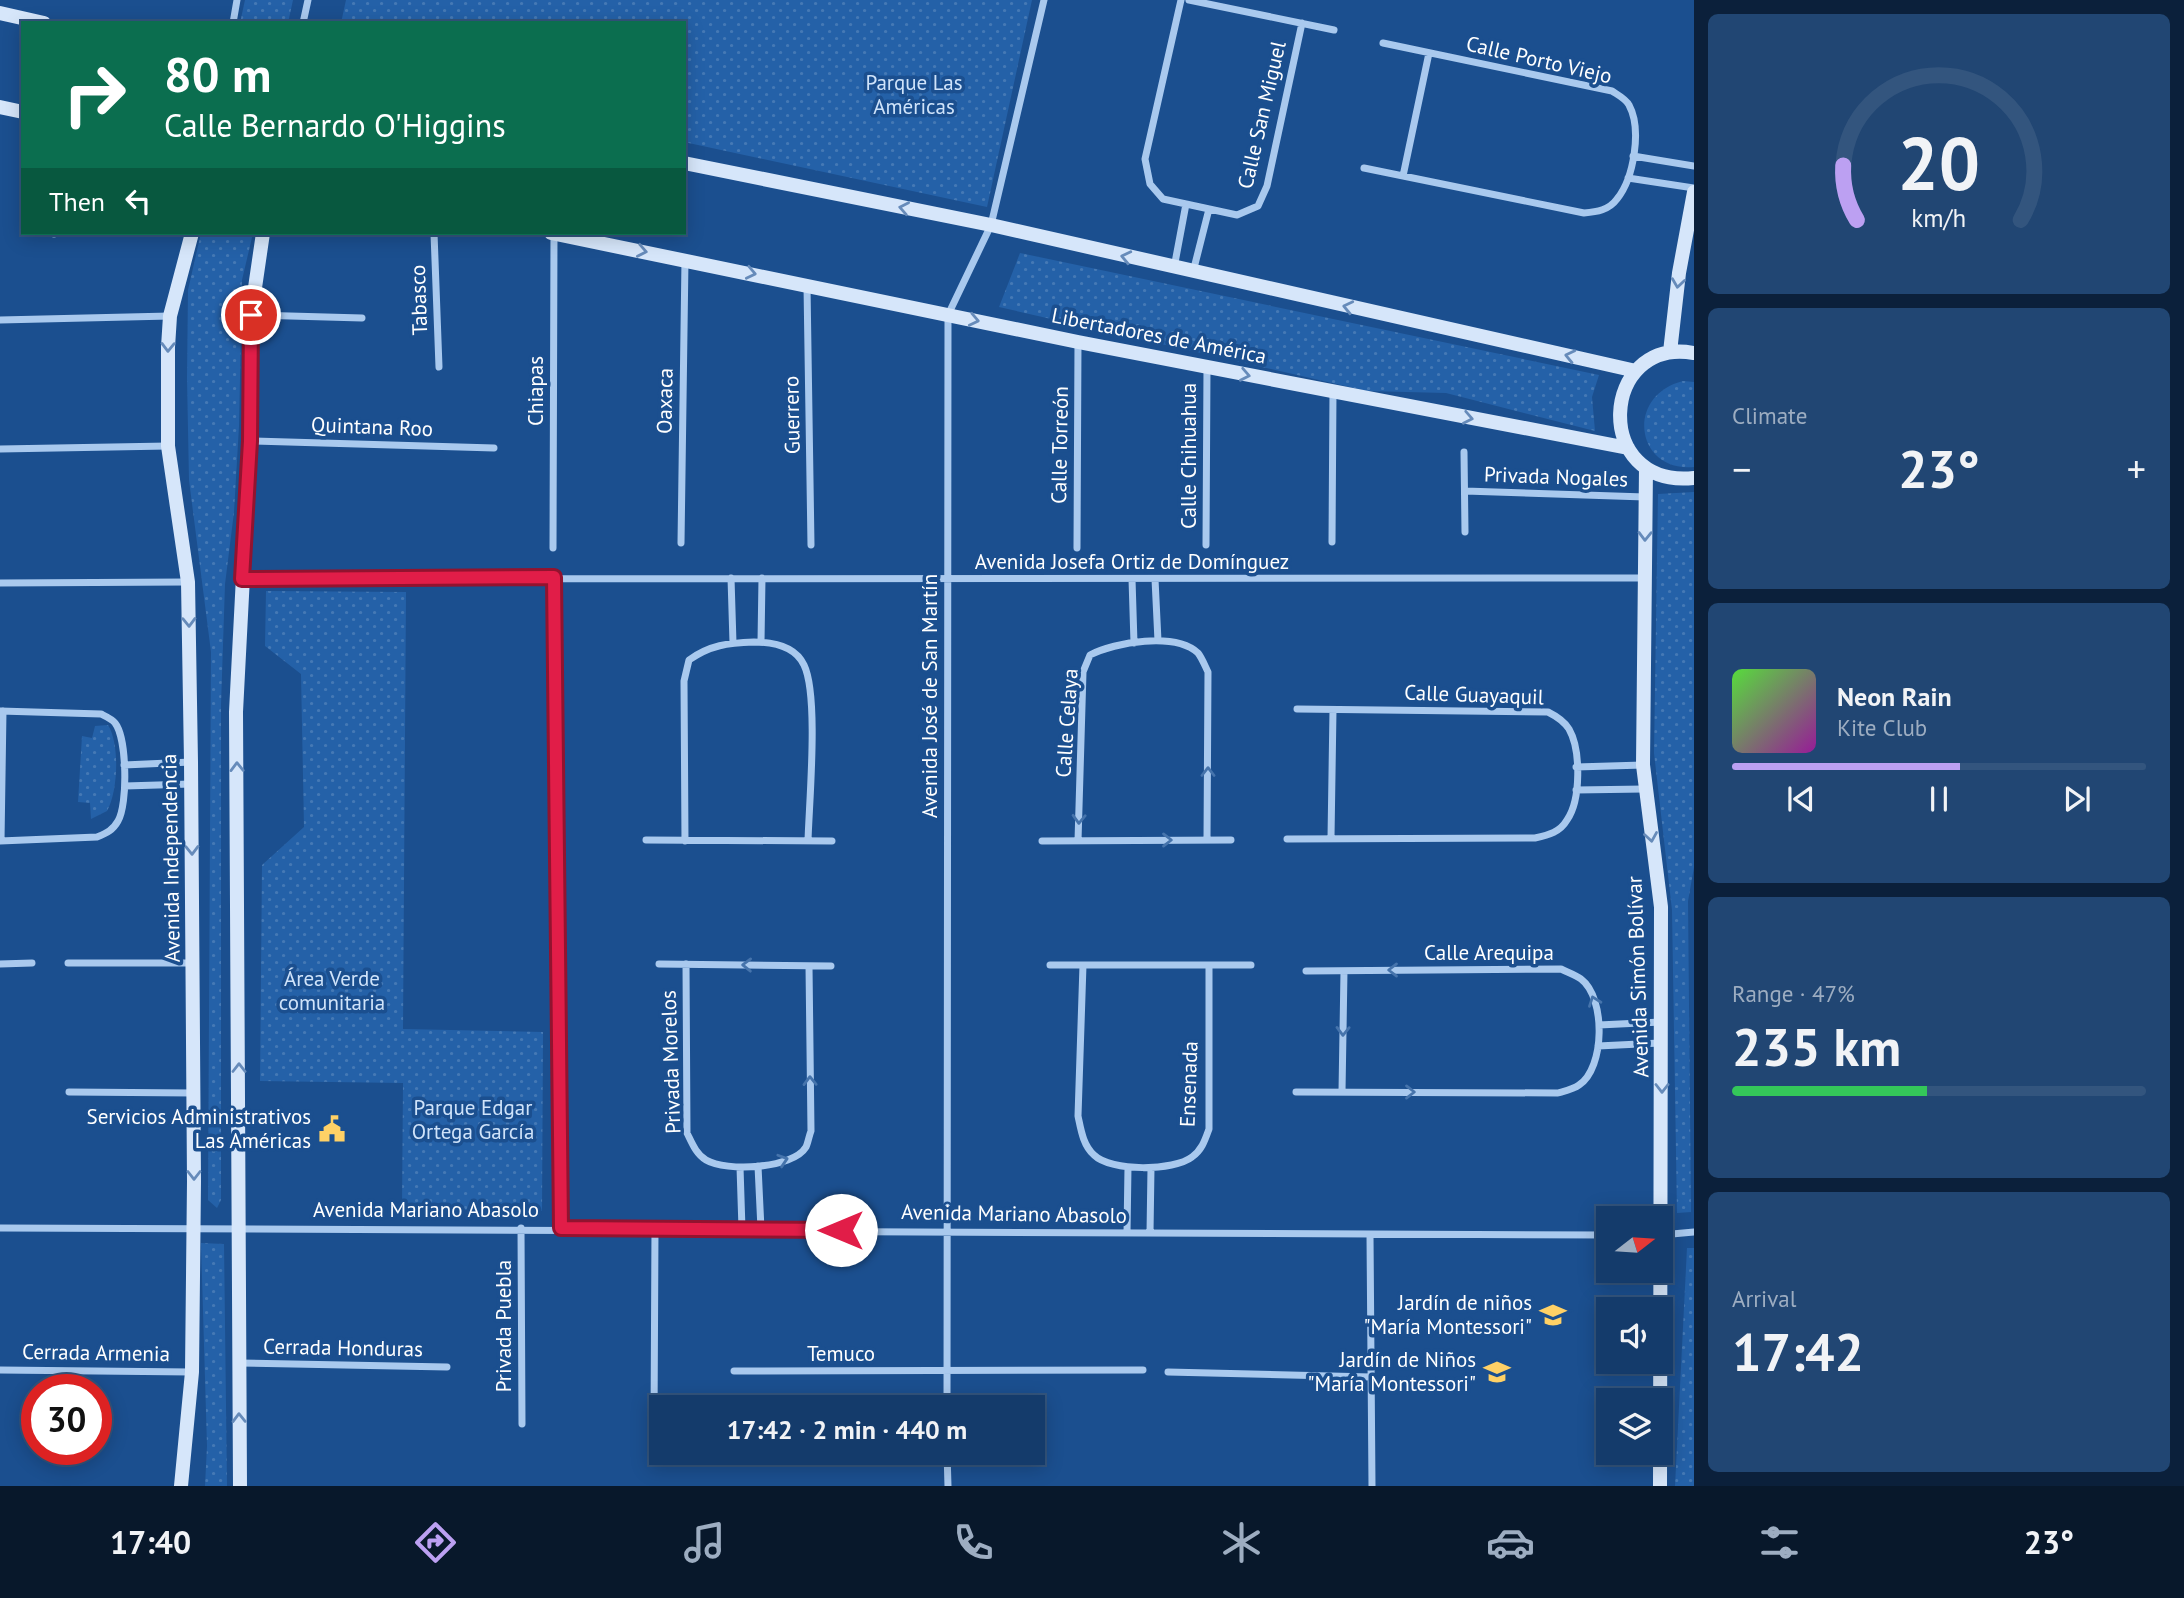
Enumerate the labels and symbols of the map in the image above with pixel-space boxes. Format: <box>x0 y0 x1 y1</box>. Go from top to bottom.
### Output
street label: Calle Porto Viejo <box>1464 30 1615 89</box>
street label: Calle San Miguel <box>1231 38 1292 191</box>
park label: Parque Las Américas <box>865 69 963 120</box>
one-way arrow <box>898 201 909 216</box>
one-way arrow <box>636 243 648 258</box>
one-way arrow <box>1120 250 1132 265</box>
street label: Tabasco <box>404 264 433 336</box>
one-way arrow <box>745 265 757 280</box>
one-way arrow <box>1670 277 1685 289</box>
pin <box>221 285 281 345</box>
street label: Libertadores de América <box>1049 301 1269 370</box>
one-way arrow <box>1342 301 1354 315</box>
one-way arrow <box>968 312 980 327</box>
one-way arrow <box>161 342 176 353</box>
one-way arrow <box>1564 350 1576 365</box>
street label: Chiapas <box>522 356 549 426</box>
one-way arrow <box>1239 366 1251 381</box>
street label: Oaxaca <box>650 368 679 434</box>
street label: Guerrero <box>777 376 806 454</box>
street label: Calle Chihuahua <box>1175 383 1202 529</box>
street label: Calle Torreón <box>1045 386 1074 504</box>
one-way arrow <box>1462 409 1474 424</box>
street label: Quintana Roo <box>311 411 433 442</box>
street label: Privada Nogales <box>1483 460 1629 493</box>
one-way arrow <box>1638 531 1653 542</box>
street label: Avenida Josefa Ortiz de Domínguez <box>975 548 1289 575</box>
street label: Avenida José de San Martín <box>916 574 943 818</box>
one-way arrow <box>181 617 196 628</box>
street label: Calle Celaya <box>1049 668 1084 778</box>
street label: Calle Guayaquil <box>1404 679 1544 710</box>
street label: Avenida Independencia <box>155 753 186 963</box>
one-way arrow <box>230 761 245 772</box>
one-way arrow <box>1200 766 1216 777</box>
one-way arrow <box>1071 815 1087 825</box>
one-way arrow <box>1644 831 1659 843</box>
one-way arrow <box>1163 832 1173 848</box>
one-way arrow <box>184 845 200 855</box>
street label: Avenida Simón Bolívar <box>1620 876 1655 1078</box>
street label: Calle Arequipa <box>1424 939 1554 966</box>
one-way arrow <box>742 957 752 973</box>
one-way arrow <box>1387 962 1398 978</box>
park label: Área Verde comunitaria <box>279 965 385 1016</box>
street label: Privada Morelos <box>655 990 686 1134</box>
one-way arrow <box>1588 995 1602 1007</box>
one-way arrow <box>1335 1026 1351 1037</box>
street label: Ensenada <box>1174 1041 1203 1127</box>
one-way arrow <box>231 1062 247 1073</box>
one-way arrow <box>802 1075 818 1086</box>
one-way arrow <box>1654 1083 1670 1094</box>
one-way arrow <box>1405 1084 1416 1100</box>
park label: Parque Edgar Ortega García <box>412 1094 534 1145</box>
place label: Servicios Administrativos Las Américas <box>87 1103 311 1154</box>
public building icon: Servicios Administrativos Las Américas <box>317 1114 347 1144</box>
one-way arrow <box>776 1154 788 1169</box>
one-way arrow <box>186 1170 202 1181</box>
position arrow <box>804 1193 878 1267</box>
street label: Avenida Mariano Abasolo <box>313 1196 539 1223</box>
street label: Avenida Mariano Abasolo <box>901 1198 1127 1229</box>
north arrow <box>1596 1206 1673 1283</box>
street label: Privada Puebla <box>490 1260 517 1392</box>
place label: Jardín de niños "María Montessori" <box>1363 1289 1532 1340</box>
school or university icon: Jardín de niños "María Montessori" <box>1538 1300 1568 1330</box>
street label: Cerrada Honduras <box>263 1333 423 1362</box>
street label: Cerrada Armenia <box>22 1338 170 1367</box>
street label: Temuco <box>807 1340 875 1367</box>
place label: Jardín de Niños "María Montessori" <box>1307 1346 1476 1397</box>
school or university icon: Jardín de Niños "María Montessori" <box>1482 1357 1512 1387</box>
speed limit sign: 30 <box>21 1374 112 1465</box>
one-way arrow <box>231 1412 247 1423</box>

